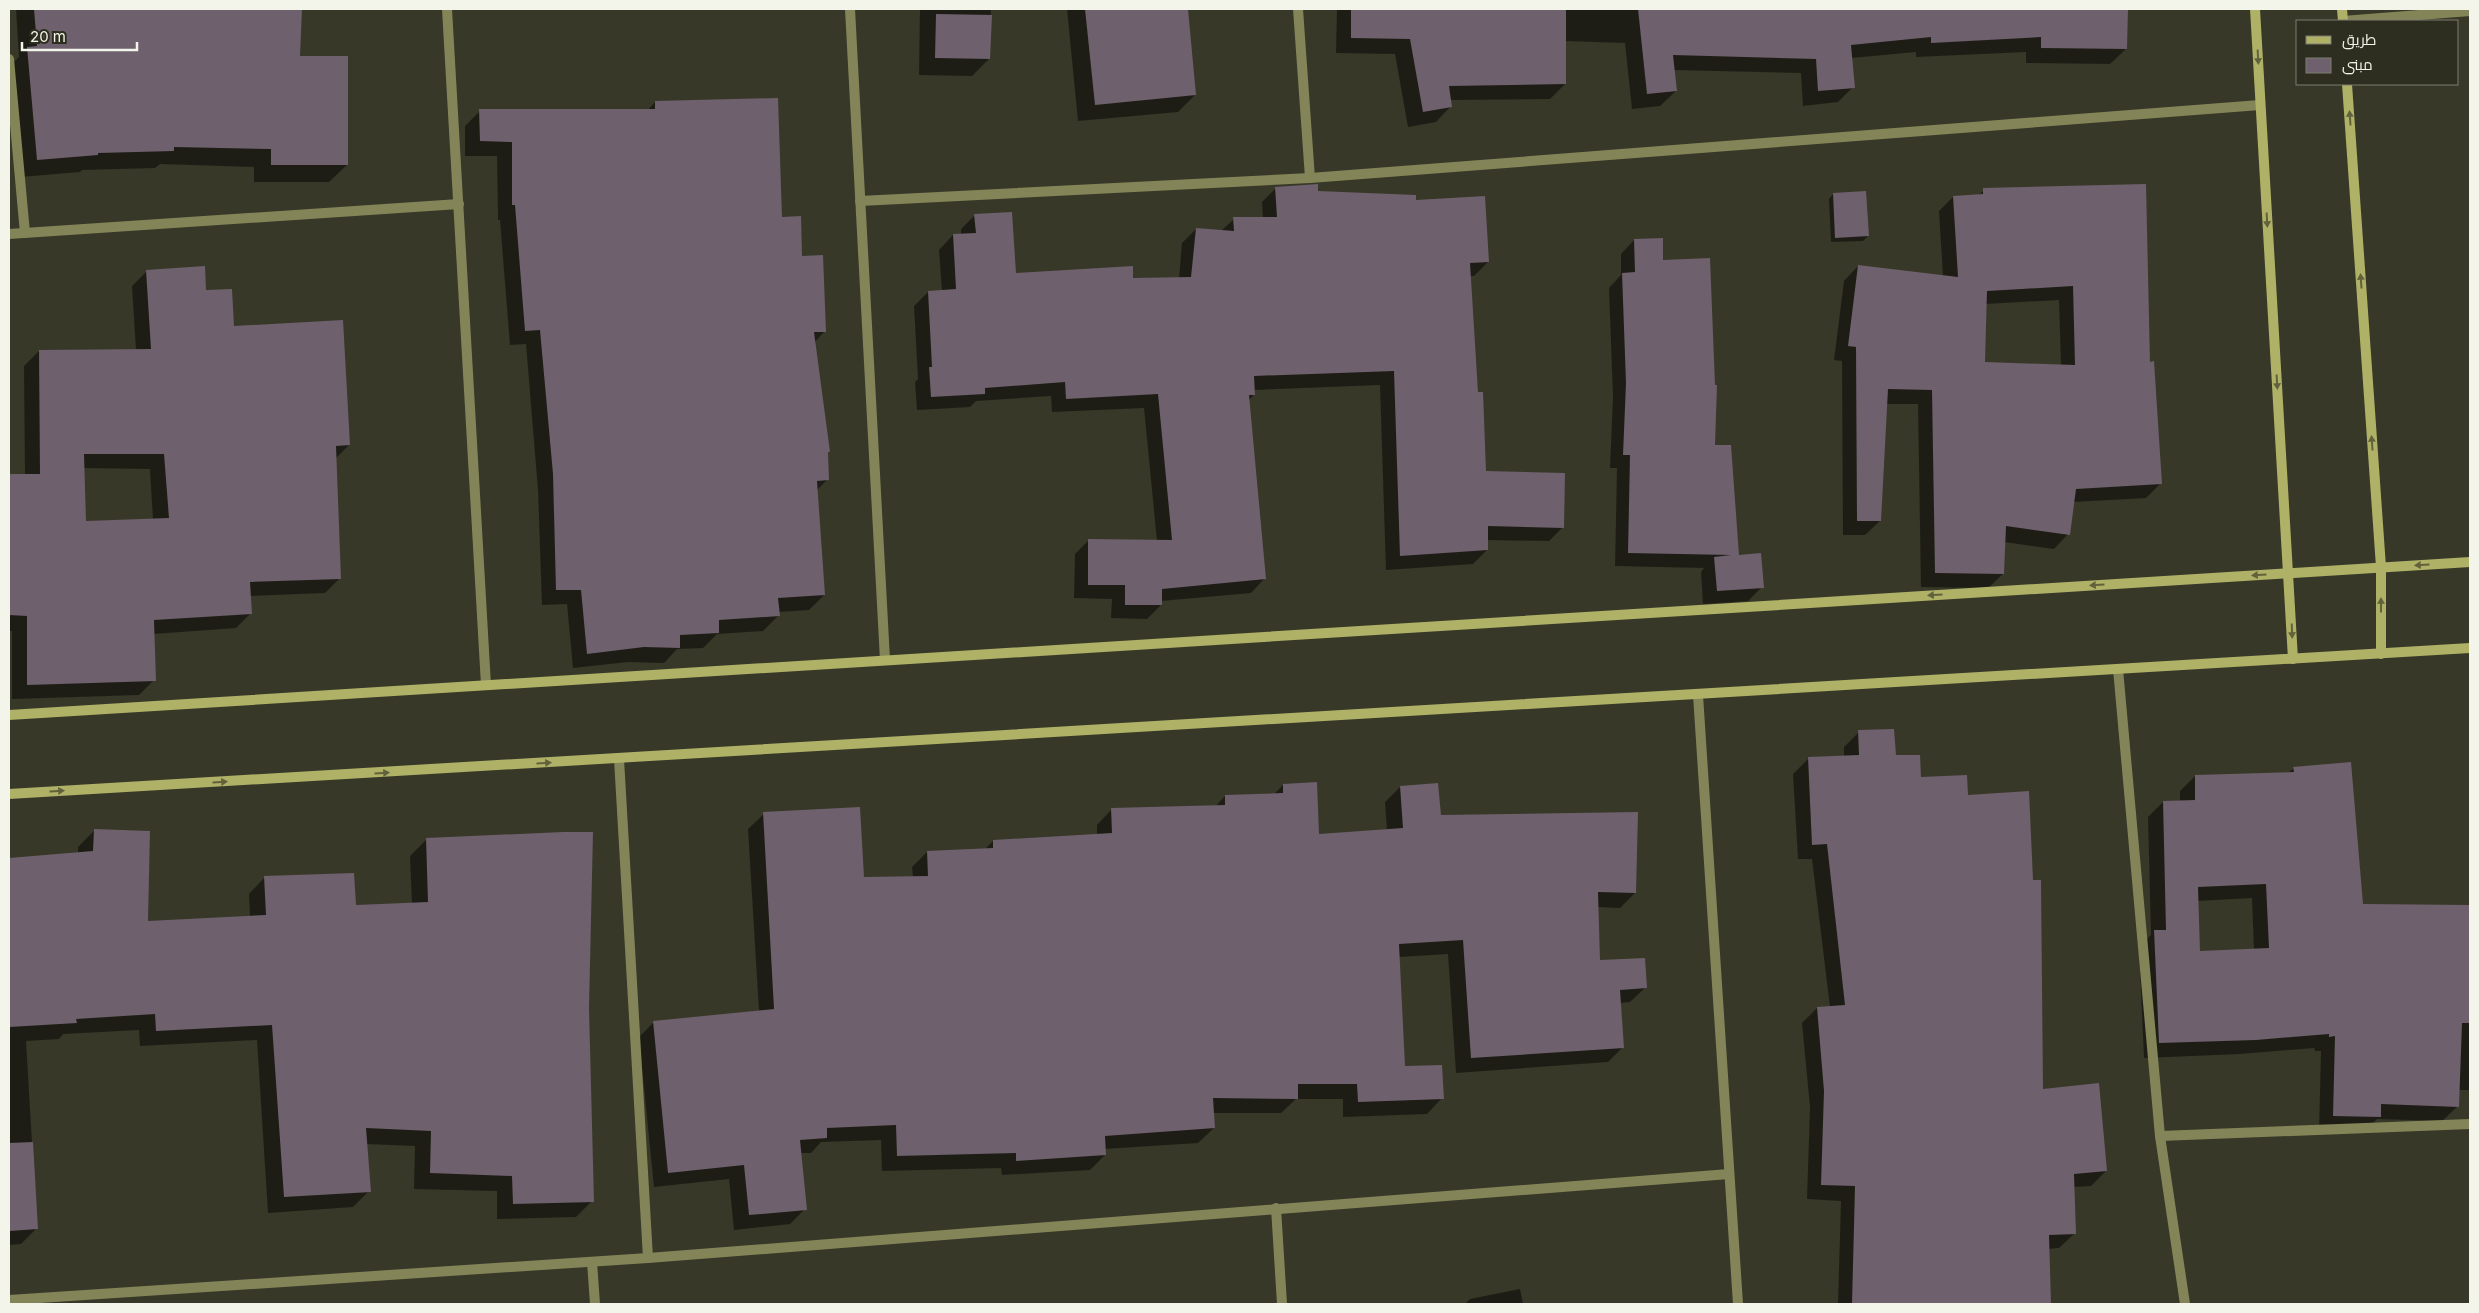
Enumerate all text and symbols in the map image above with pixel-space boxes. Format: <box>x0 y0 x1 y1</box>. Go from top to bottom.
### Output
scale bar <box>22 20 138 52</box>
legend <box>2296 20 2459 85</box>
text: 20 m <box>30 27 66 46</box>
text: طريق <box>2342 30 2376 50</box>
one-way arrow <box>2254 50 2262 66</box>
text: مبنى <box>2342 55 2373 75</box>
one-way arrow <box>2345 110 2353 126</box>
one-way arrow <box>2264 212 2272 228</box>
one-way arrow <box>2357 272 2365 288</box>
one-way arrow <box>2274 374 2282 390</box>
one-way arrow <box>2368 434 2376 450</box>
one-way arrow <box>2413 561 2429 569</box>
one-way arrow <box>2251 571 2267 579</box>
one-way arrow <box>2089 581 2105 589</box>
one-way arrow <box>1927 591 1943 599</box>
one-way arrow <box>2377 597 2385 613</box>
one-way arrow <box>2288 624 2296 640</box>
one-way arrow <box>536 759 552 767</box>
one-way arrow <box>374 768 390 776</box>
one-way arrow <box>212 777 228 785</box>
one-way arrow <box>50 787 66 795</box>

